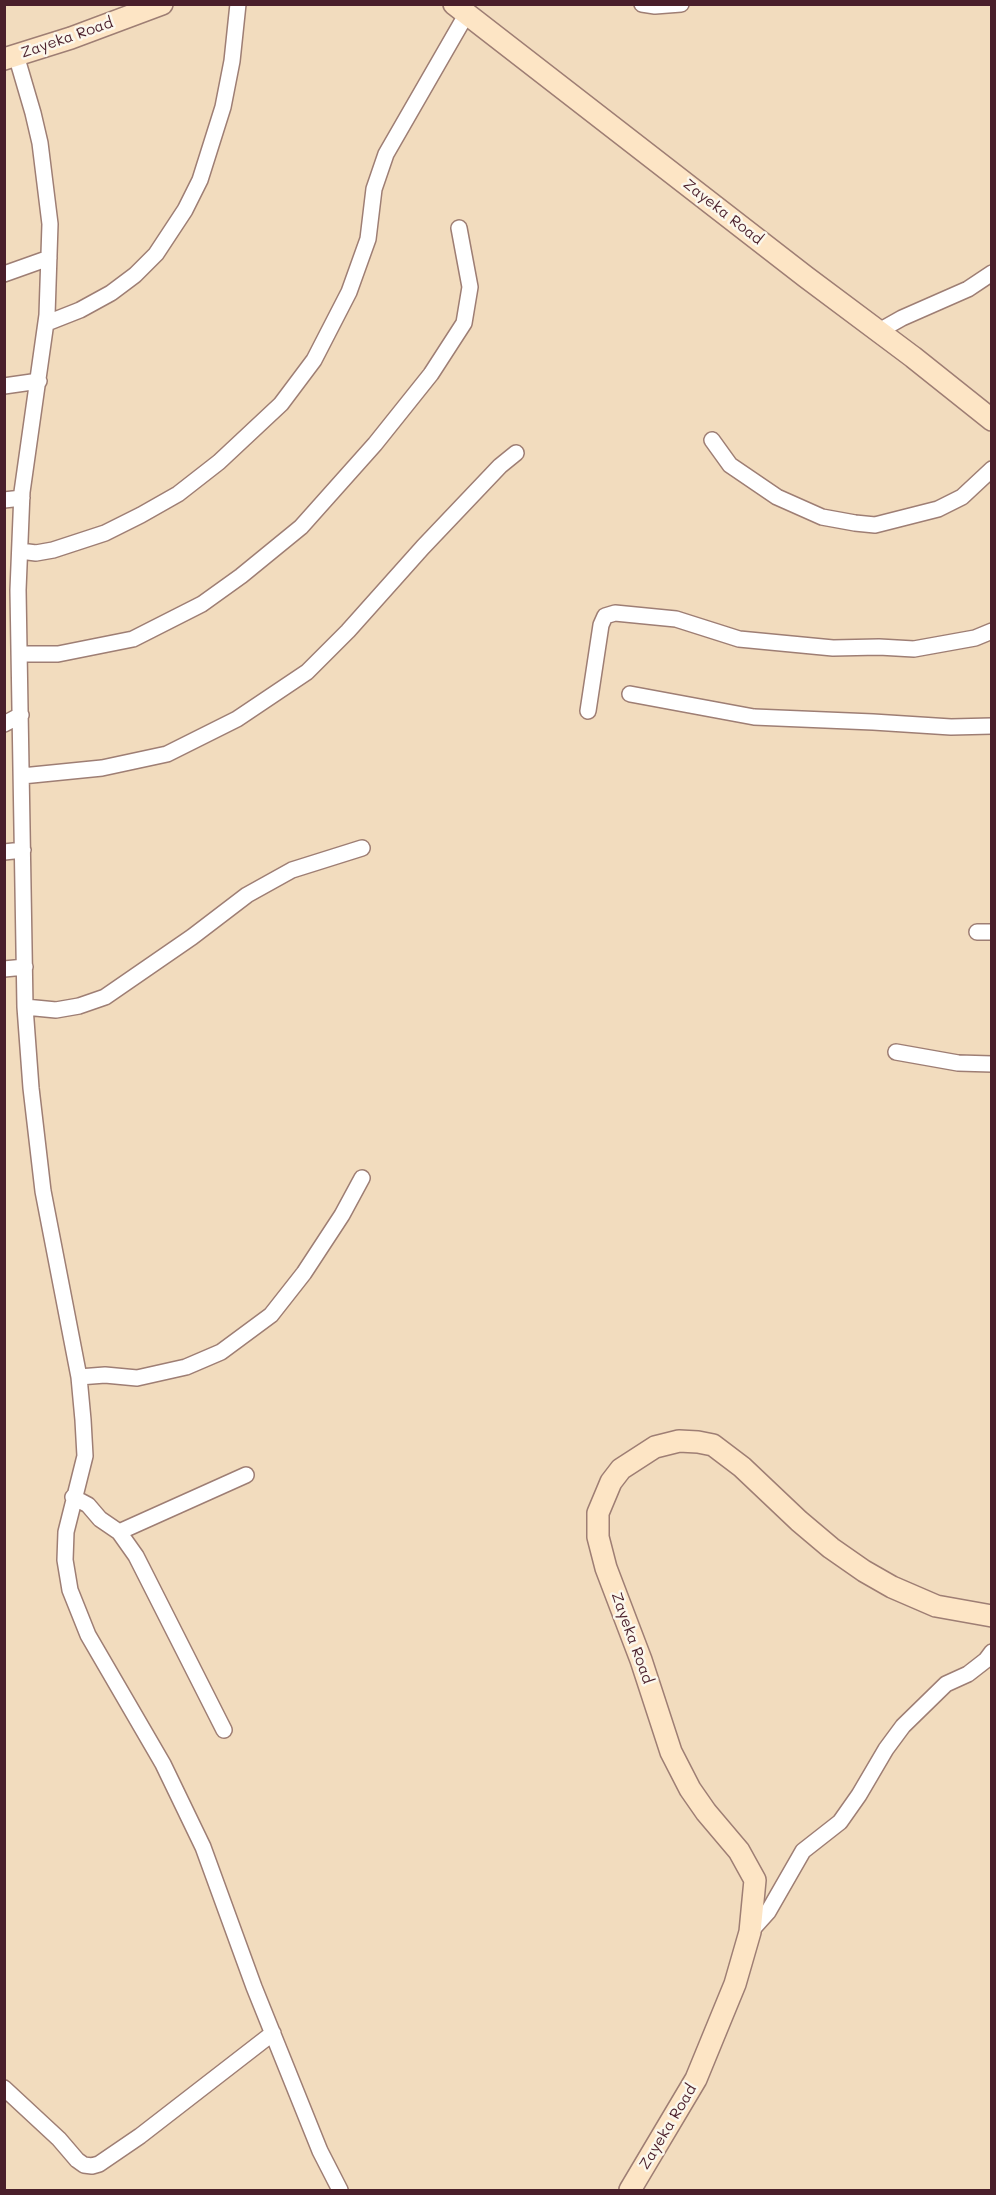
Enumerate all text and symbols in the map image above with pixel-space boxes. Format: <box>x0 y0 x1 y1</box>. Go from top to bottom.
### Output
street label: Zayeka Road <box>19 14 115 62</box>
street label: Zayeka Road <box>680 175 766 249</box>
street label: Zayeka Road <box>607 1590 657 1686</box>
street label: Zayeka Road <box>636 2081 700 2173</box>

